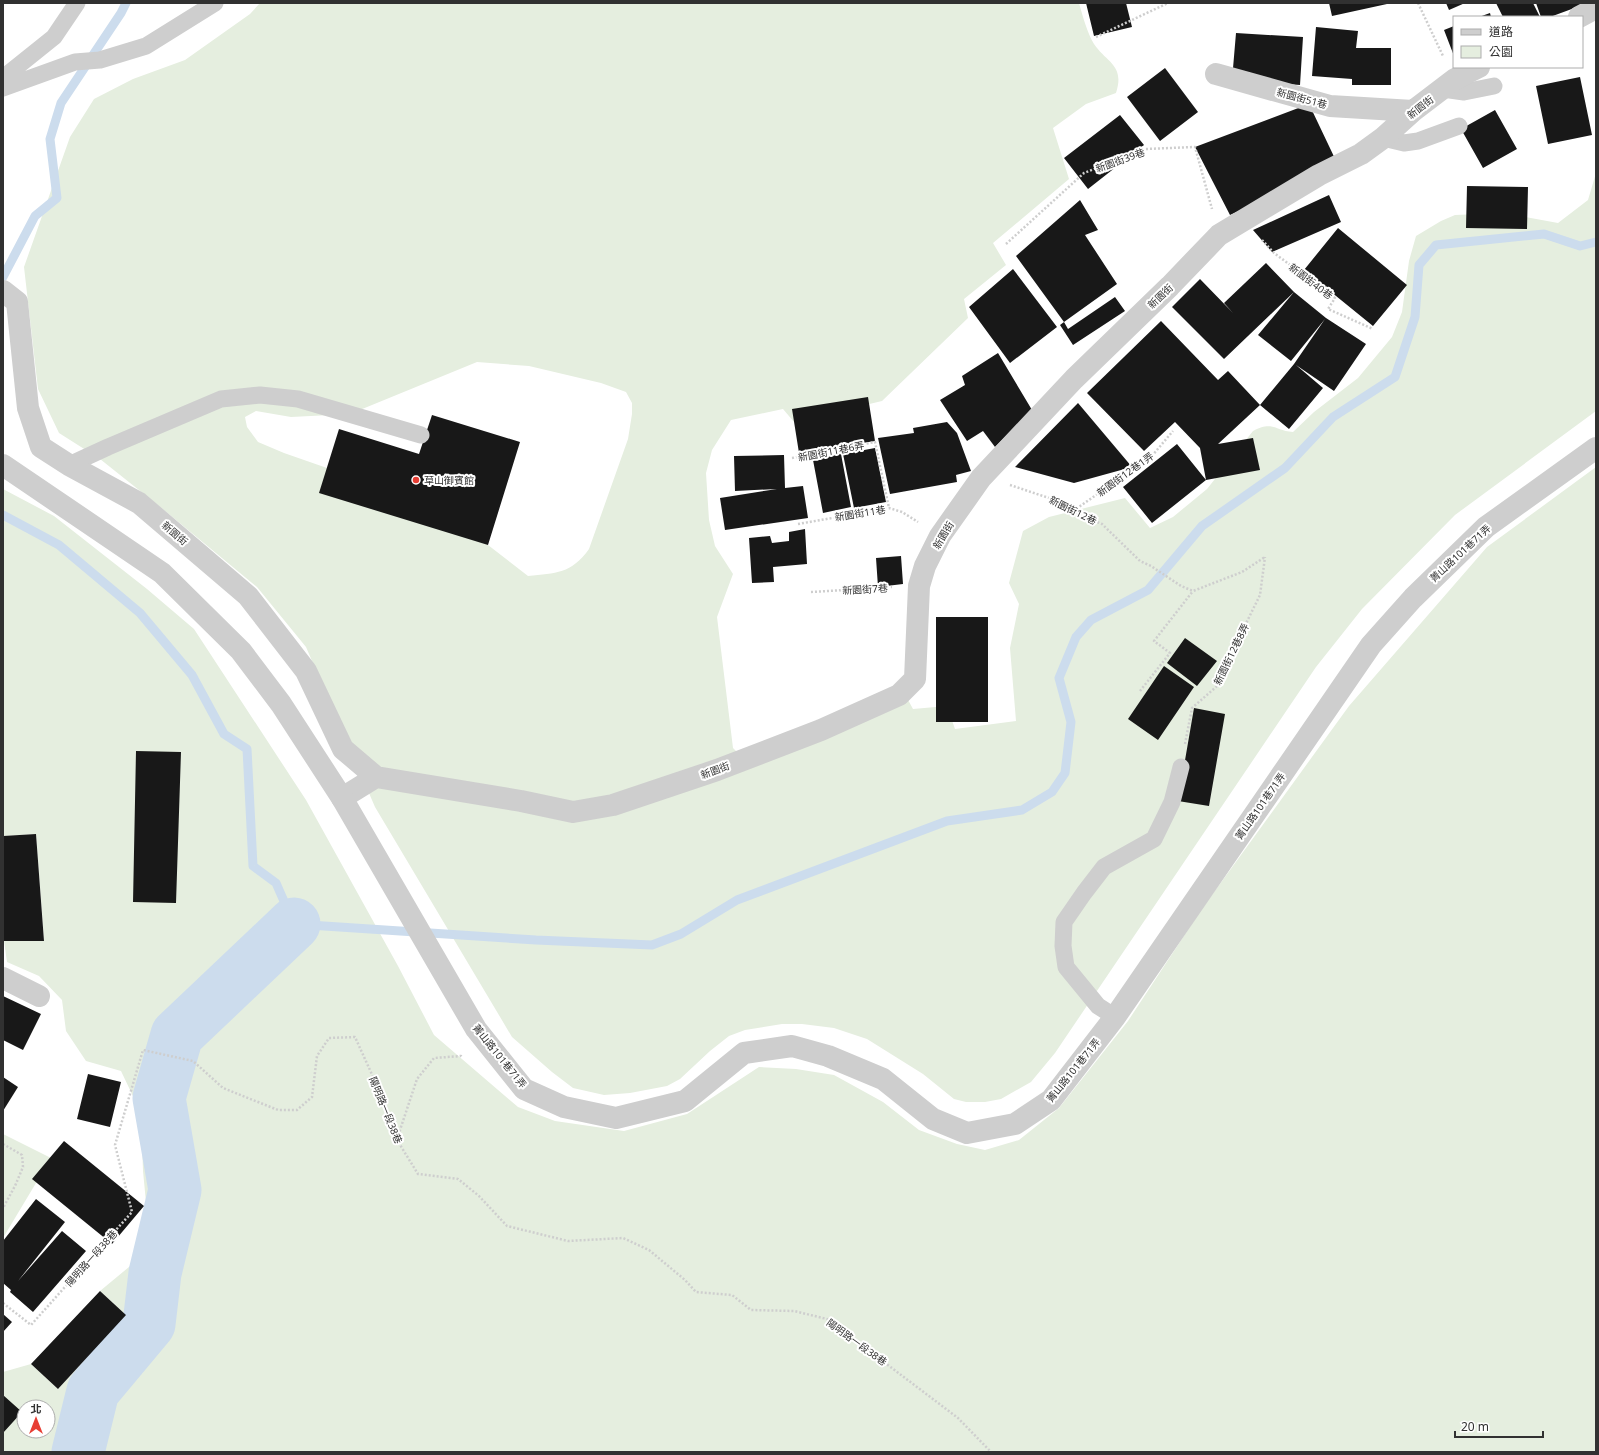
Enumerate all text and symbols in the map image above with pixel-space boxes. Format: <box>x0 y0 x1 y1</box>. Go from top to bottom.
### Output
legend <box>1453 16 1583 68</box>
text: 道路 <box>1489 23 1513 40</box>
text: 公園 <box>1489 43 1513 60</box>
street label: 新園街51巷 <box>1275 85 1329 111</box>
street label: 新園街 <box>1404 92 1436 122</box>
street label: 新園街39巷 <box>1093 145 1147 175</box>
street label: 新園街40巷 <box>1286 260 1336 302</box>
street label: 新園街 <box>1144 281 1176 311</box>
street label: 新園街11巷6弄 <box>797 438 865 464</box>
street label: 新園街12巷1弄 <box>1094 449 1156 499</box>
place label: 草山御賓館 <box>424 473 474 487</box>
marker: 草山御賓館 <box>411 475 421 485</box>
street label: 新園街12巷 <box>1047 492 1099 528</box>
street label: 新園街11巷 <box>833 502 887 524</box>
street label: 新園街 <box>159 518 191 548</box>
street label: 新園街 <box>929 519 957 551</box>
street label: 菁山路101巷71弄 <box>1426 521 1494 585</box>
street label: 新園街7巷 <box>842 581 888 597</box>
street label: 新園街12巷8弄 <box>1210 621 1252 687</box>
street label: 新園街 <box>699 758 731 782</box>
street label: 菁山路101巷71弄 <box>1232 770 1288 842</box>
street label: 菁山路101巷71弄 <box>470 1021 530 1091</box>
street label: 菁山路101巷71弄 <box>1043 1035 1103 1105</box>
street label: 陽明路一段38巷 <box>366 1074 406 1146</box>
street label: 陽明路一段38巷 <box>62 1227 120 1289</box>
street label: 陽明路一段38巷 <box>824 1315 890 1369</box>
north arrow <box>16 1399 56 1439</box>
text: 北 <box>31 1401 42 1416</box>
scale bar <box>1455 1413 1543 1439</box>
text: 20 m <box>1461 1418 1489 1435</box>

